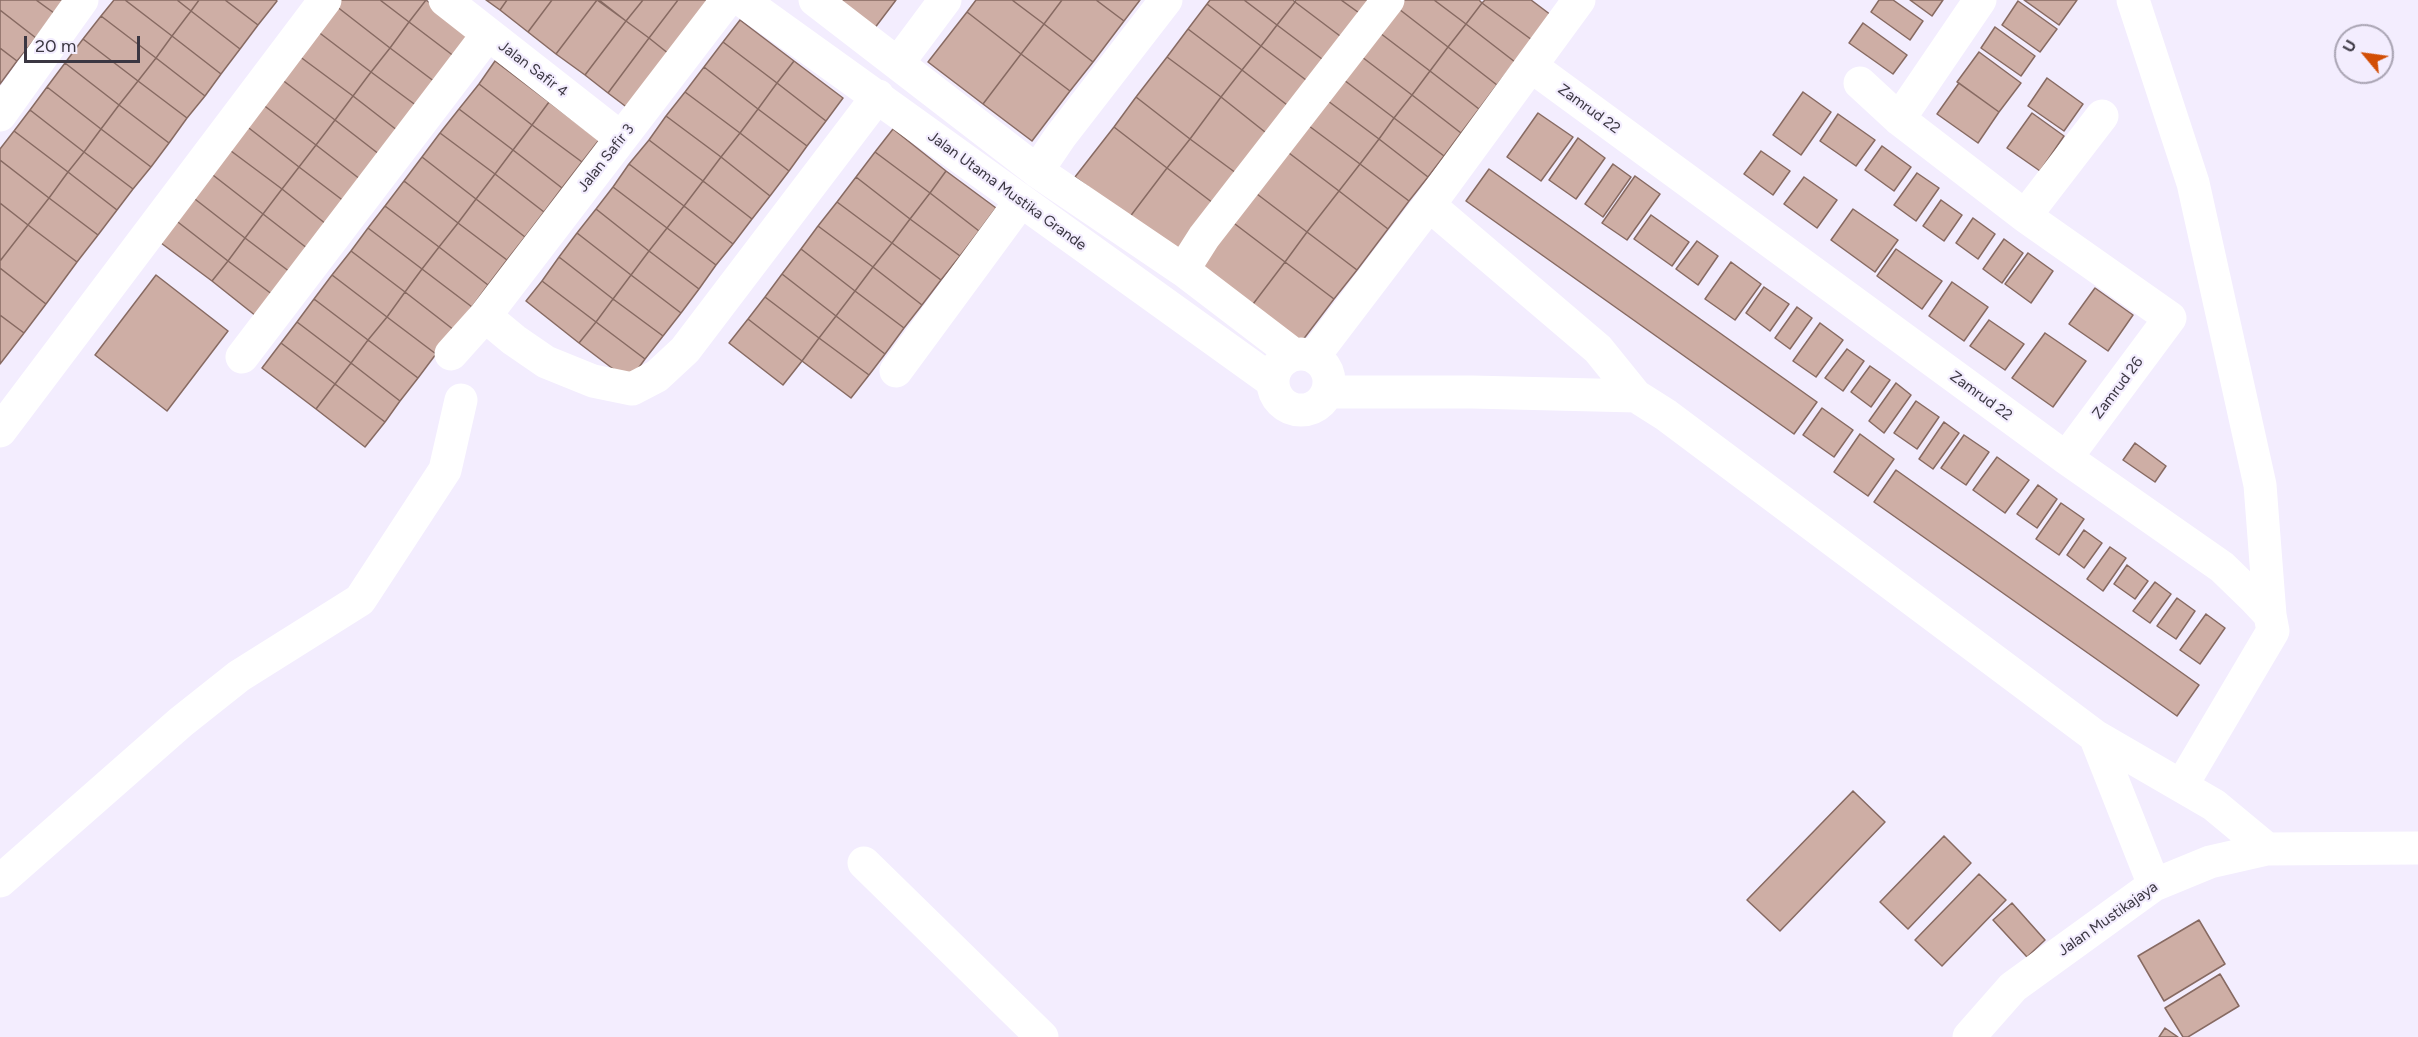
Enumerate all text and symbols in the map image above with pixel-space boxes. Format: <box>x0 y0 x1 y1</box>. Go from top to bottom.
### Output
scale bar <box>27 24 142 62</box>
north arrow <box>2334 24 2394 84</box>
text: 20 m <box>35 35 76 57</box>
text: U <box>2339 36 2361 56</box>
street label: Jalan Safir 4 <box>495 37 571 101</box>
street label: Zamrud 22 <box>1554 80 1624 138</box>
street label: Jalan Safir 3 <box>574 120 638 196</box>
street label: Jalan Utama Mustika Grande <box>924 127 1090 255</box>
street label: Zamrud 26 <box>2089 353 2147 423</box>
street label: Zamrud 22 <box>1946 367 2016 425</box>
street label: Jalan Mustikajaya <box>2055 878 2161 960</box>

